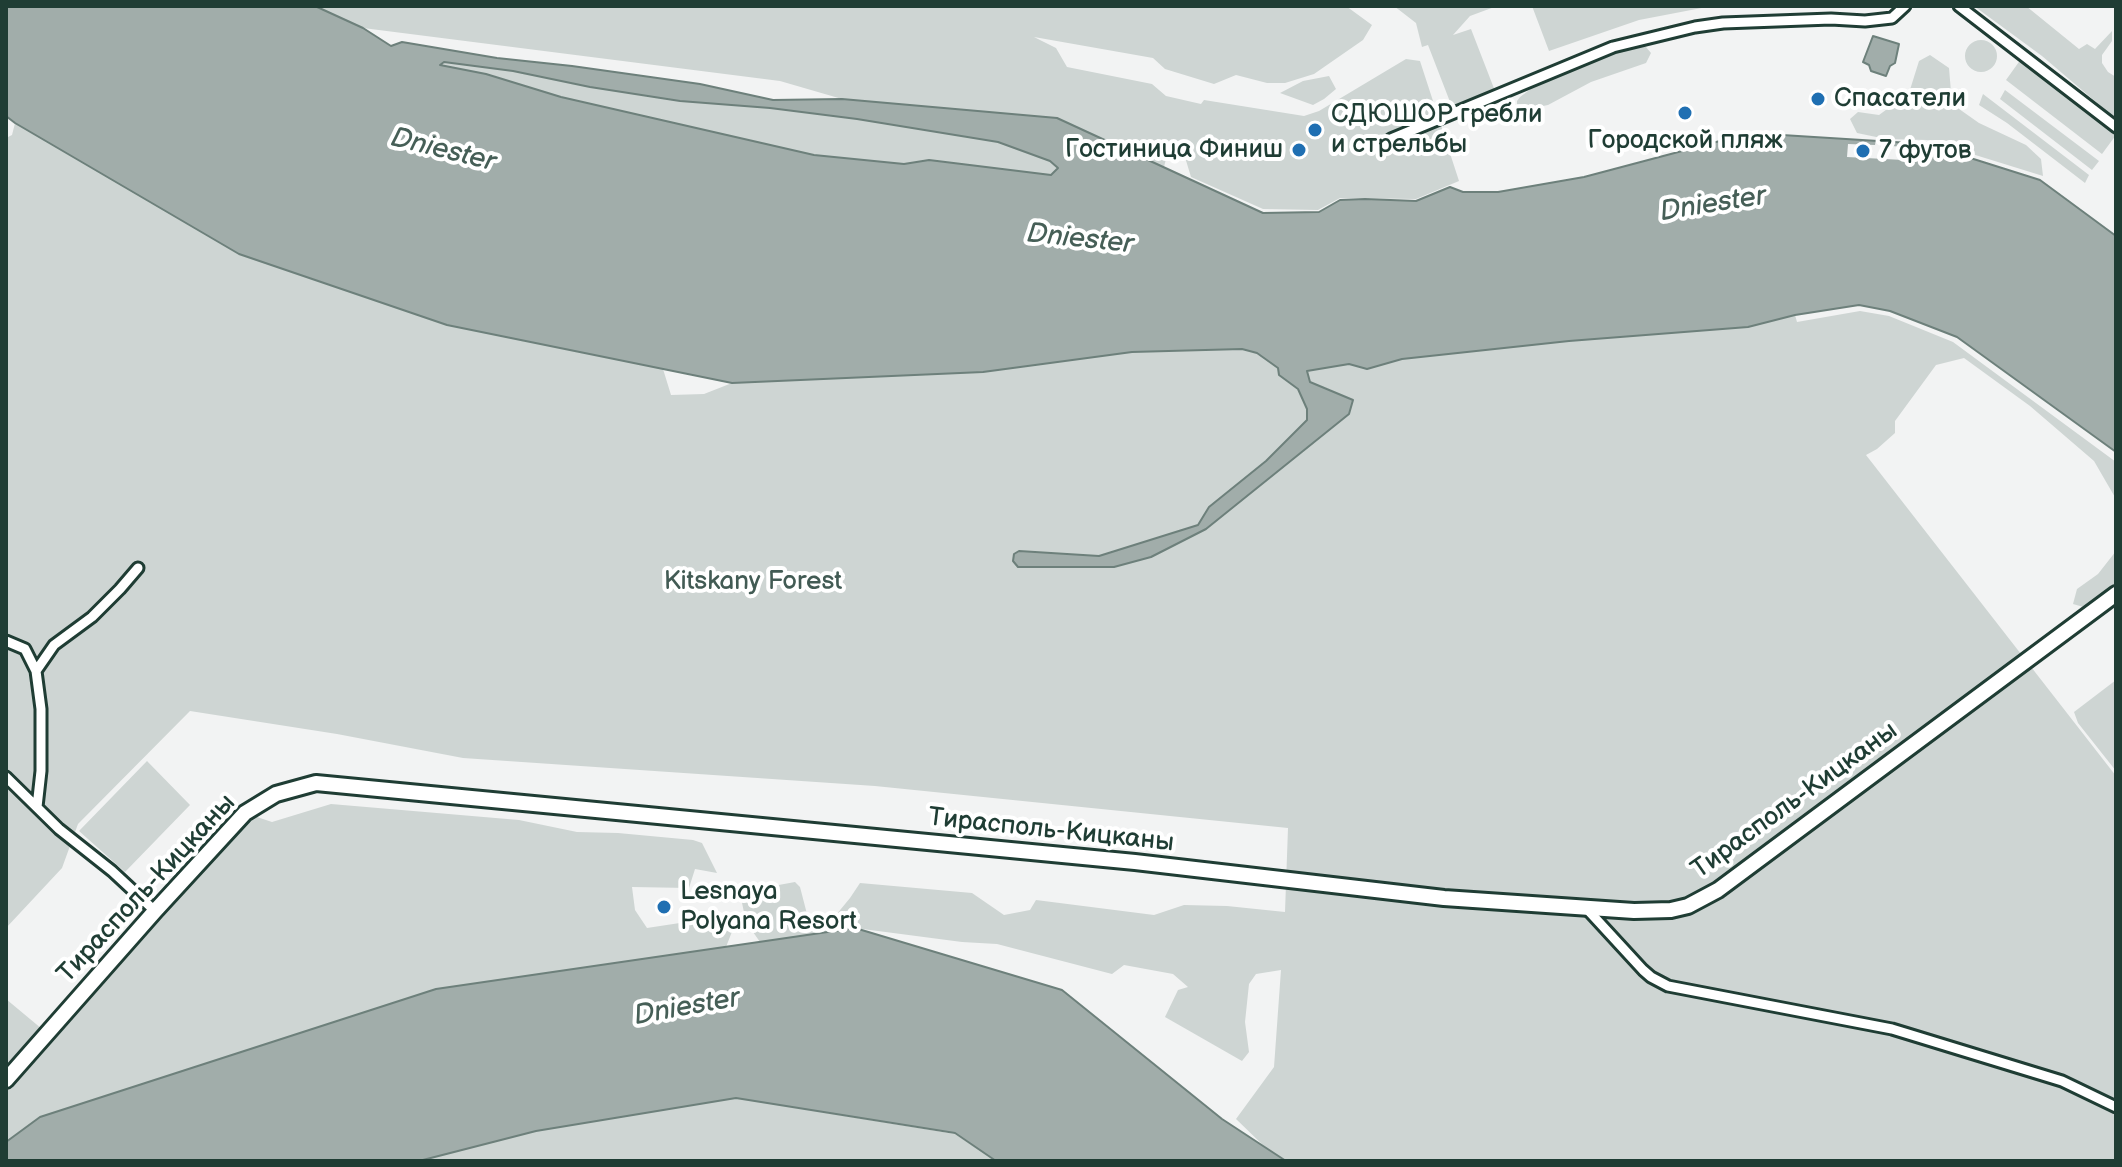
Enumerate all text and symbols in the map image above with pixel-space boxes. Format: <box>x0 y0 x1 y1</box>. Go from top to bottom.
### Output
place label: Спасатели <box>1834 83 1966 115</box>
marker: Спасатели <box>1809 90 1827 108</box>
place label: СДЮШОР гребли и стрельбы <box>1331 99 1543 160</box>
marker: Городской пляж <box>1676 104 1694 122</box>
marker: СДЮШОР гребли и стрельбы <box>1306 121 1324 139</box>
water label: Dniester <box>387 122 499 180</box>
place label: Городской пляж <box>1587 125 1783 157</box>
place label: Гостиница Финиш <box>1065 134 1283 166</box>
place label: 7 футов <box>1879 135 1971 167</box>
marker: Гостиница Финиш <box>1290 141 1308 159</box>
marker: 7 футов <box>1854 142 1872 160</box>
water label: Dniester <box>1658 180 1768 230</box>
water label: Dniester <box>1025 218 1135 262</box>
park label: Kitskany Forest <box>664 566 842 598</box>
street label: Тирасполь-Кицканы <box>1686 716 1904 886</box>
street label: Тирасполь-Кицканы <box>51 788 243 990</box>
street label: Тирасполь-Кицканы <box>927 803 1175 859</box>
place label: Lesnaya Polyana Resort <box>680 876 857 938</box>
marker: Lesnaya Polyana Resort <box>655 898 673 916</box>
water label: Dniester <box>631 982 743 1034</box>

